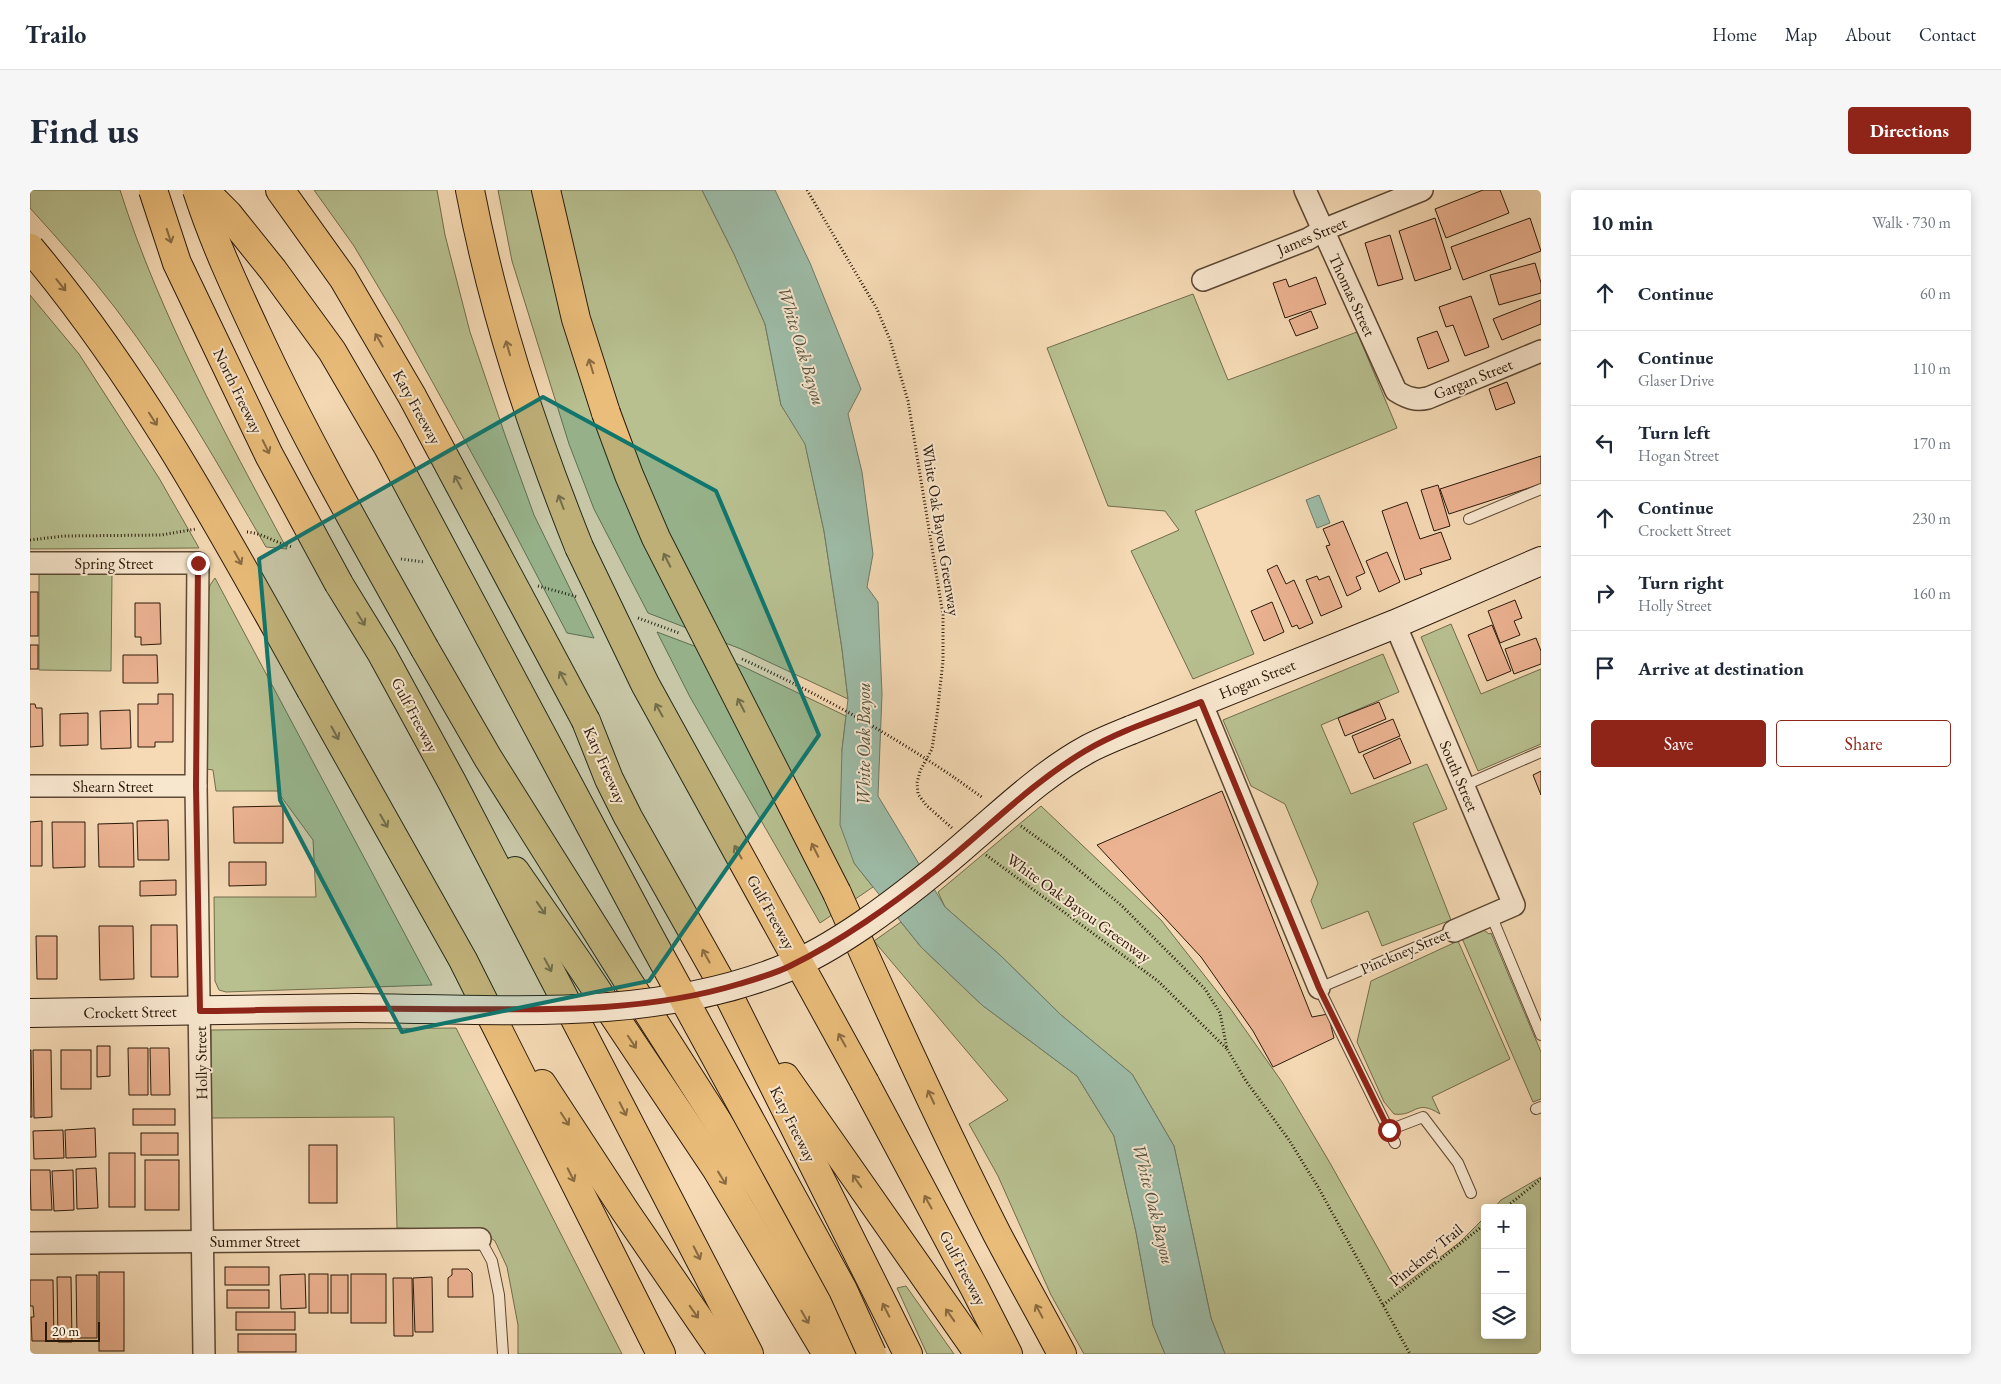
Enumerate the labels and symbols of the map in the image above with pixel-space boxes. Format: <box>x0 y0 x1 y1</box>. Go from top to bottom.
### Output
street label: James Street <box>1272 212 1350 261</box>
one-way arrow <box>164 228 174 244</box>
street label: Thomas Street <box>1324 250 1380 340</box>
one-way arrow <box>56 279 67 292</box>
water label: White Oak Bayou <box>772 284 831 409</box>
one-way arrow <box>374 333 384 347</box>
one-way arrow <box>503 341 513 357</box>
street label: North Freeway <box>208 345 268 438</box>
street label: Gargan Street <box>1430 354 1516 404</box>
one-way arrow <box>586 359 595 374</box>
street label: Katy Freeway <box>388 366 447 449</box>
one-way arrow <box>148 412 159 426</box>
one-way arrow <box>262 439 271 454</box>
street label: White Oak Bayou Greenway <box>917 443 965 618</box>
one-way arrow <box>453 474 463 489</box>
one-way arrow <box>556 495 565 510</box>
one-way arrow <box>233 550 243 565</box>
route end <box>187 552 210 575</box>
street label: Spring Street <box>75 553 153 574</box>
one-way arrow <box>662 553 672 568</box>
one-way arrow <box>356 612 366 626</box>
street label: Hogan Street <box>1216 654 1298 704</box>
one-way arrow <box>558 670 568 685</box>
street label: Gulf Freeway <box>386 674 444 757</box>
water label: White Oak Bayou <box>852 682 876 806</box>
one-way arrow <box>736 698 745 713</box>
one-way arrow <box>654 703 663 718</box>
street label: Katy Freeway <box>579 723 632 808</box>
one-way arrow <box>330 725 340 740</box>
street label: South Street <box>1435 737 1483 815</box>
street label: Shearn Street <box>73 776 153 797</box>
one-way arrow <box>380 814 390 828</box>
one-way arrow <box>810 843 819 858</box>
one-way arrow <box>732 845 742 860</box>
street label: White Oak Bayou Greenway <box>1003 848 1156 968</box>
street label: Gulf Freeway <box>742 871 801 954</box>
one-way arrow <box>535 901 546 914</box>
street label: Pinckney Street <box>1357 923 1453 979</box>
one-way arrow <box>701 948 711 963</box>
one-way arrow <box>543 957 553 972</box>
street label: Crockett Street <box>83 1001 177 1023</box>
street label: Holly Street <box>190 1026 212 1100</box>
one-way arrow <box>836 1034 846 1048</box>
one-way arrow <box>627 1035 637 1049</box>
street label: Katy Freeway <box>765 1083 821 1166</box>
one-way arrow <box>926 1090 935 1105</box>
one-way arrow <box>619 1101 628 1116</box>
one-way arrow <box>560 1112 570 1126</box>
route start <box>1378 1119 1401 1142</box>
water label: White Oak Bayou <box>1127 1141 1180 1267</box>
one-way arrow <box>567 1167 576 1182</box>
one-way arrow <box>717 1170 727 1184</box>
one-way arrow <box>852 1175 862 1189</box>
one-way arrow <box>923 1195 933 1210</box>
street label: Pinckney Trail <box>1385 1219 1467 1291</box>
street label: Gulf Freeway <box>934 1227 992 1310</box>
street label: Summer Street <box>210 1231 300 1252</box>
one-way arrow <box>692 1246 702 1261</box>
one-way arrow <box>881 1303 891 1318</box>
one-way arrow <box>1034 1304 1043 1319</box>
one-way arrow <box>689 1305 699 1319</box>
one-way arrow <box>945 1308 955 1322</box>
one-way arrow <box>801 1309 810 1324</box>
scale bar <box>45 1319 100 1342</box>

